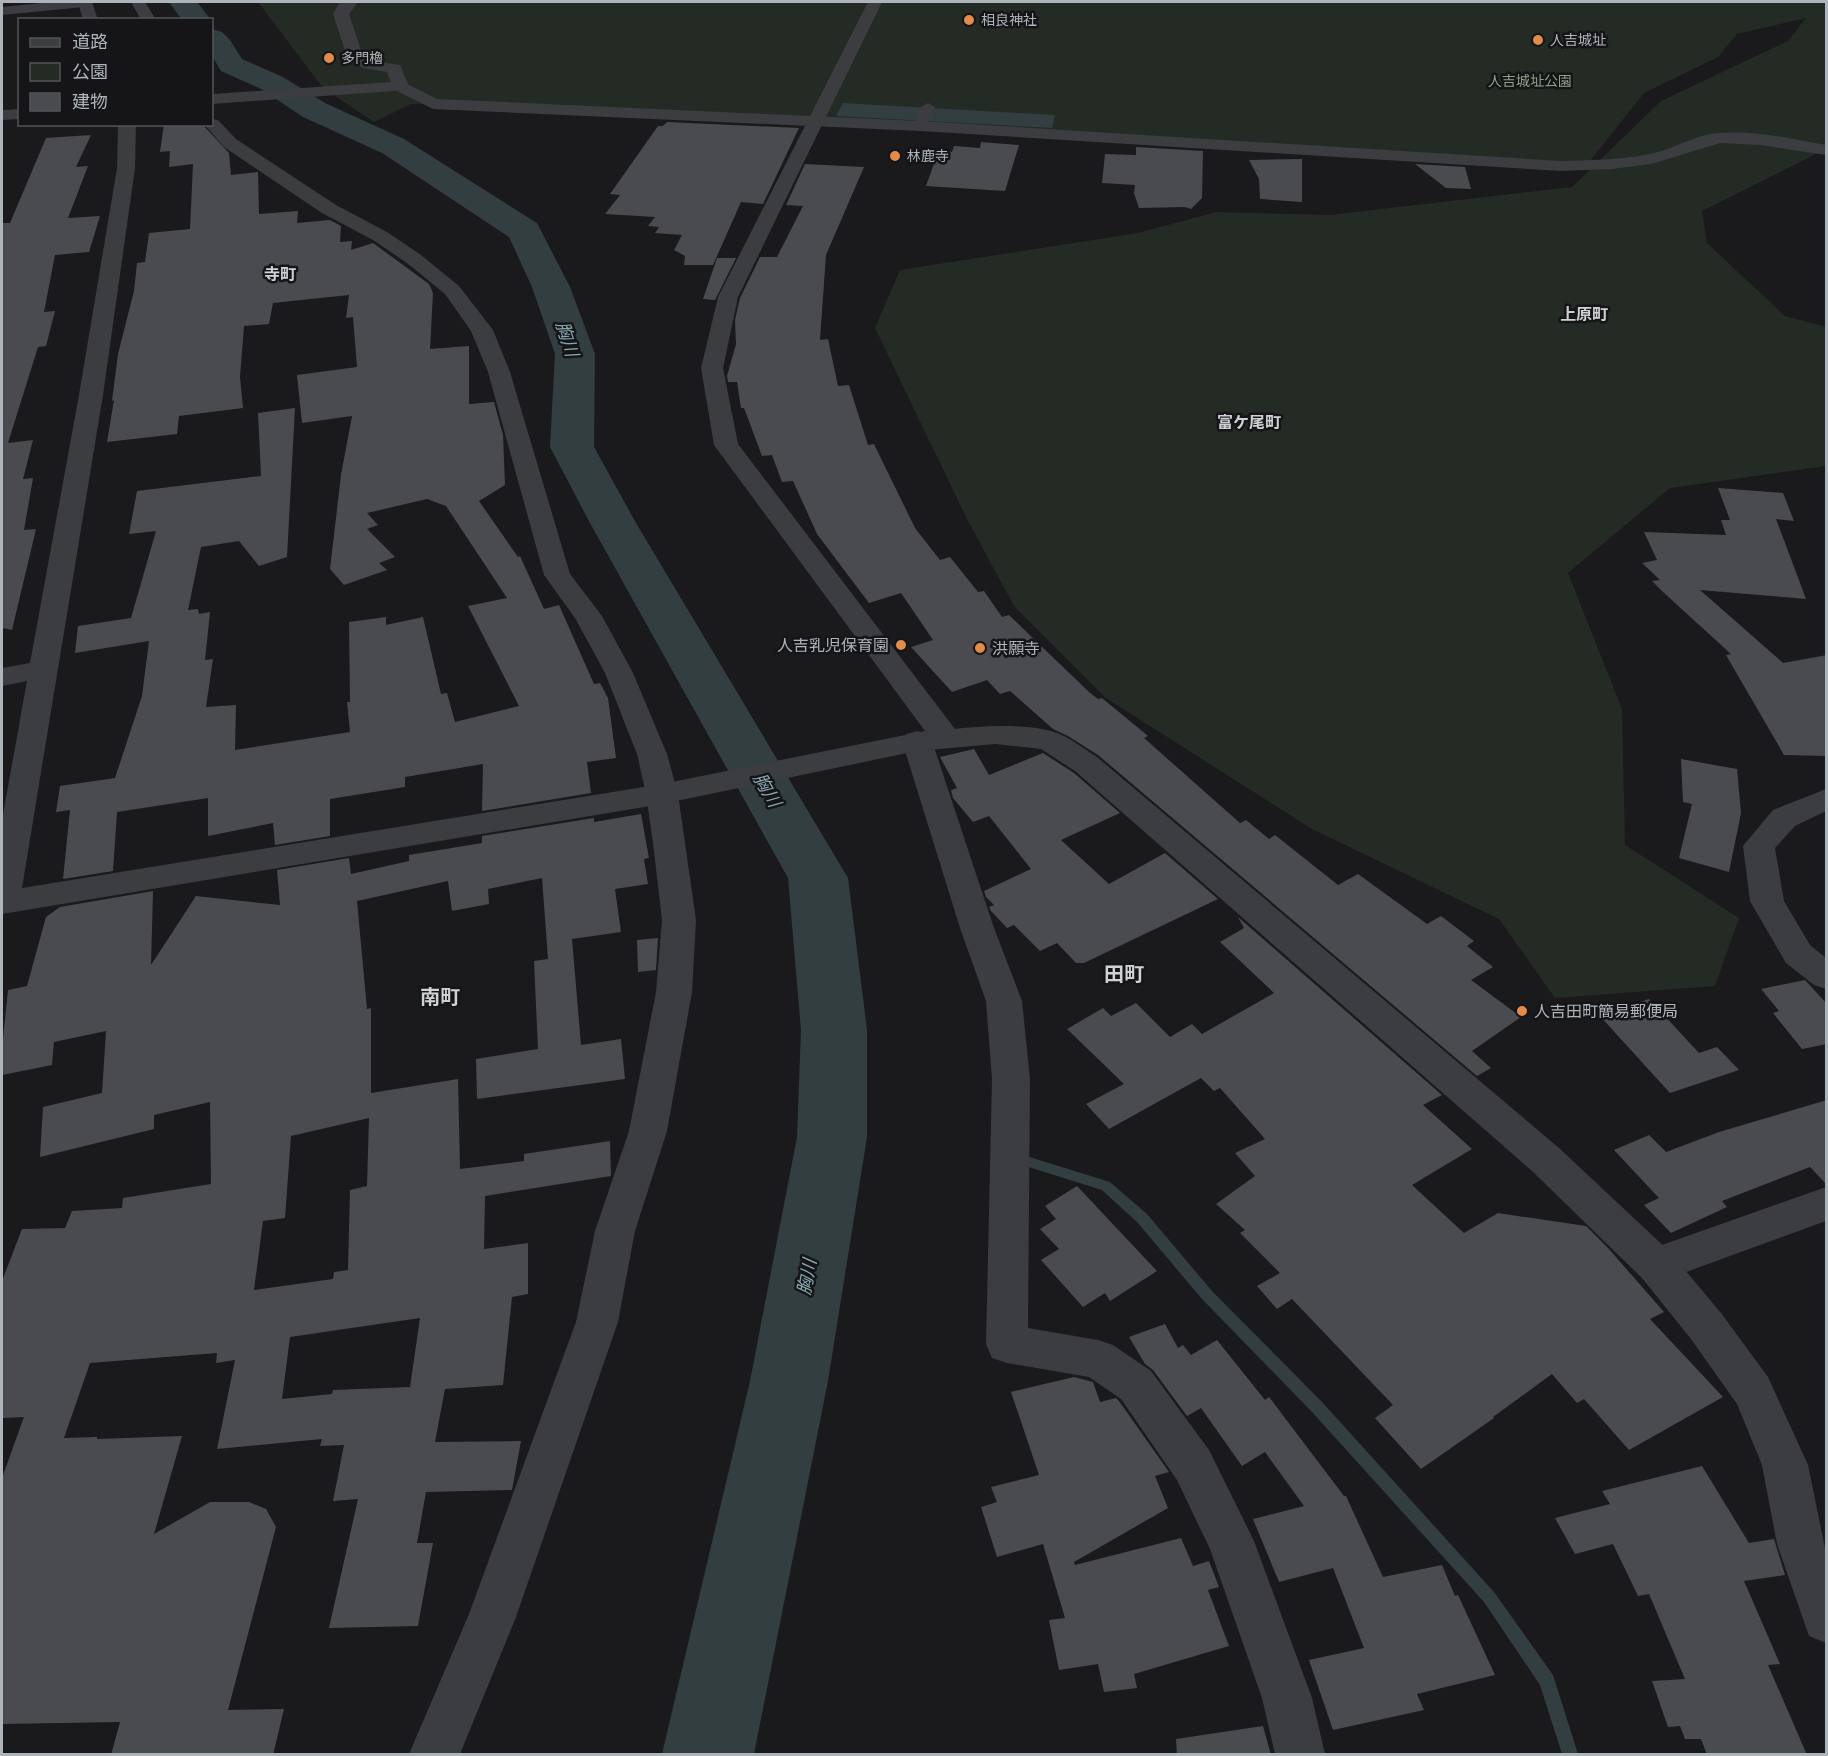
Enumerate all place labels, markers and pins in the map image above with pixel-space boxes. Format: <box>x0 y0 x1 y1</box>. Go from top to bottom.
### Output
place label: 相良神社 <box>981 11 1037 30</box>
marker: 相良神社 <box>962 13 976 27</box>
place label: 人吉城址 <box>1550 31 1606 50</box>
marker: 人吉城址 <box>1531 33 1545 47</box>
place label: 多門櫓 <box>341 49 383 68</box>
marker: 多門櫓 <box>322 51 336 65</box>
place label: 林鹿寺 <box>907 147 949 166</box>
marker: 林鹿寺 <box>888 149 902 163</box>
place label: 人吉乳児保育園 <box>777 635 889 657</box>
marker: 人吉乳児保育園 <box>894 638 908 652</box>
place label: 洪願寺 <box>992 638 1040 660</box>
marker: 洪願寺 <box>973 641 987 655</box>
place label: 人吉田町簡易郵便局 <box>1534 1001 1678 1023</box>
marker: 人吉田町簡易郵便局 <box>1515 1004 1529 1018</box>

